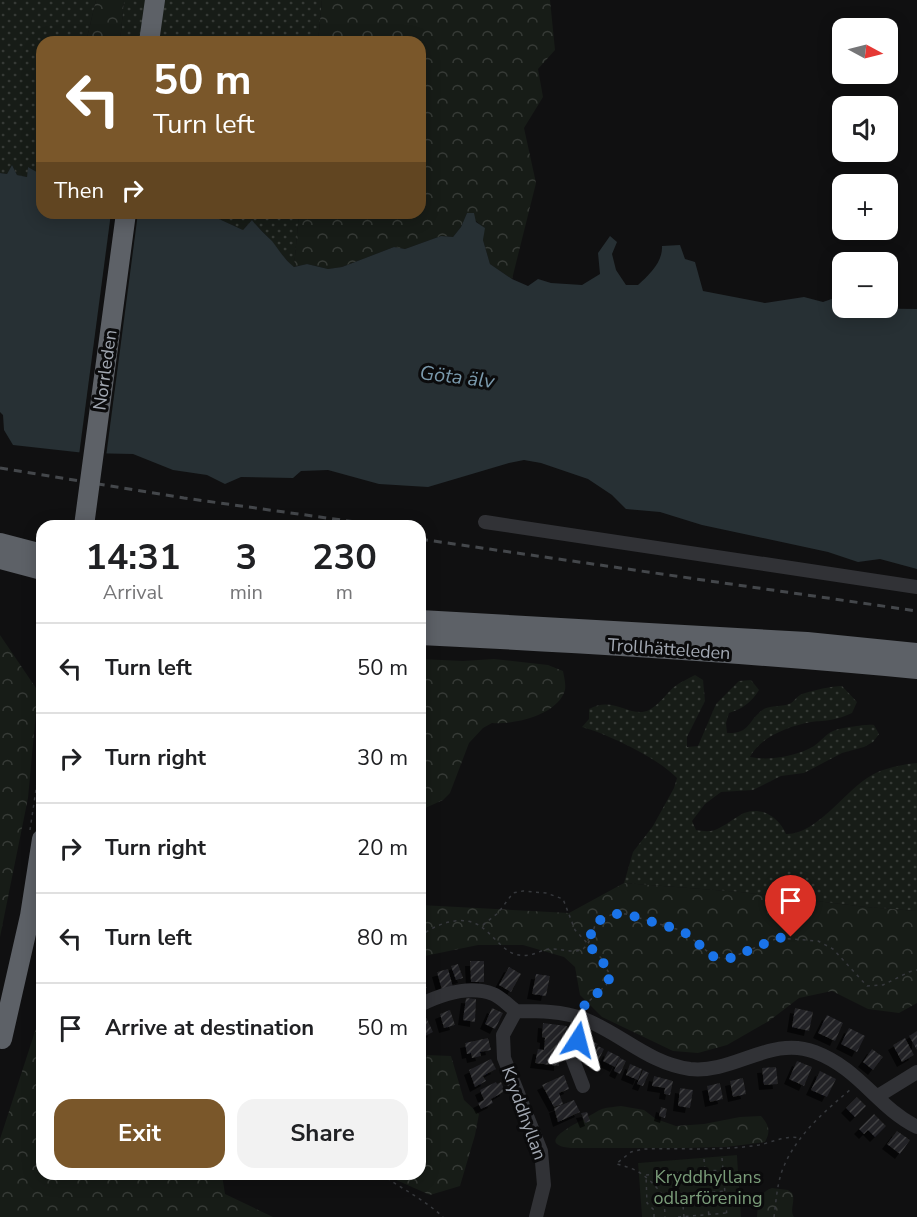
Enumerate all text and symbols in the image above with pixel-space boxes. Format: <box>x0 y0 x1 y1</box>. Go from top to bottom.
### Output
north arrow <box>832 18 898 84</box>
map controls <box>832 18 898 318</box>
text: 50 m <box>153 52 252 109</box>
icon: left <box>54 60 132 138</box>
button: sound <box>832 96 898 162</box>
text: Turn left <box>153 106 254 143</box>
icon: right <box>116 174 149 207</box>
button: + <box>832 174 898 240</box>
text: Then <box>54 176 104 206</box>
button: − <box>832 252 898 318</box>
street label: Norrleden <box>87 328 123 412</box>
water label: Göta älv <box>418 359 496 395</box>
text: 14:31 <box>85 533 181 582</box>
text: 3 <box>235 533 257 582</box>
text: 230 <box>312 533 377 582</box>
text: Arrival <box>103 579 163 606</box>
text: min <box>230 579 263 606</box>
text: m <box>336 579 353 606</box>
street label: Trollhätteleden <box>607 633 731 665</box>
icon: left <box>54 652 87 685</box>
text: Turn left <box>105 653 192 683</box>
text: 50 m <box>357 653 408 683</box>
icon: right <box>54 742 87 775</box>
text: Turn right <box>105 743 206 773</box>
text: 30 m <box>357 743 408 773</box>
icon: right <box>54 832 87 865</box>
text: Turn right <box>105 833 206 863</box>
text: 20 m <box>357 833 408 863</box>
pin <box>765 875 816 937</box>
icon: arrive <box>774 884 807 917</box>
icon: left <box>54 922 87 955</box>
text: Turn left <box>105 923 192 953</box>
text: 80 m <box>357 923 408 953</box>
position arrow <box>546 1008 610 1072</box>
icon: arrive <box>54 1012 87 1045</box>
text: Arrive at destination <box>105 1013 314 1043</box>
text: 50 m <box>357 1013 408 1043</box>
street label: Kryddhyllan <box>496 1063 552 1163</box>
button: Exit <box>54 1099 225 1168</box>
button: Share <box>237 1099 408 1168</box>
park label: Kryddhyllans odlarförening <box>653 1165 763 1210</box>

